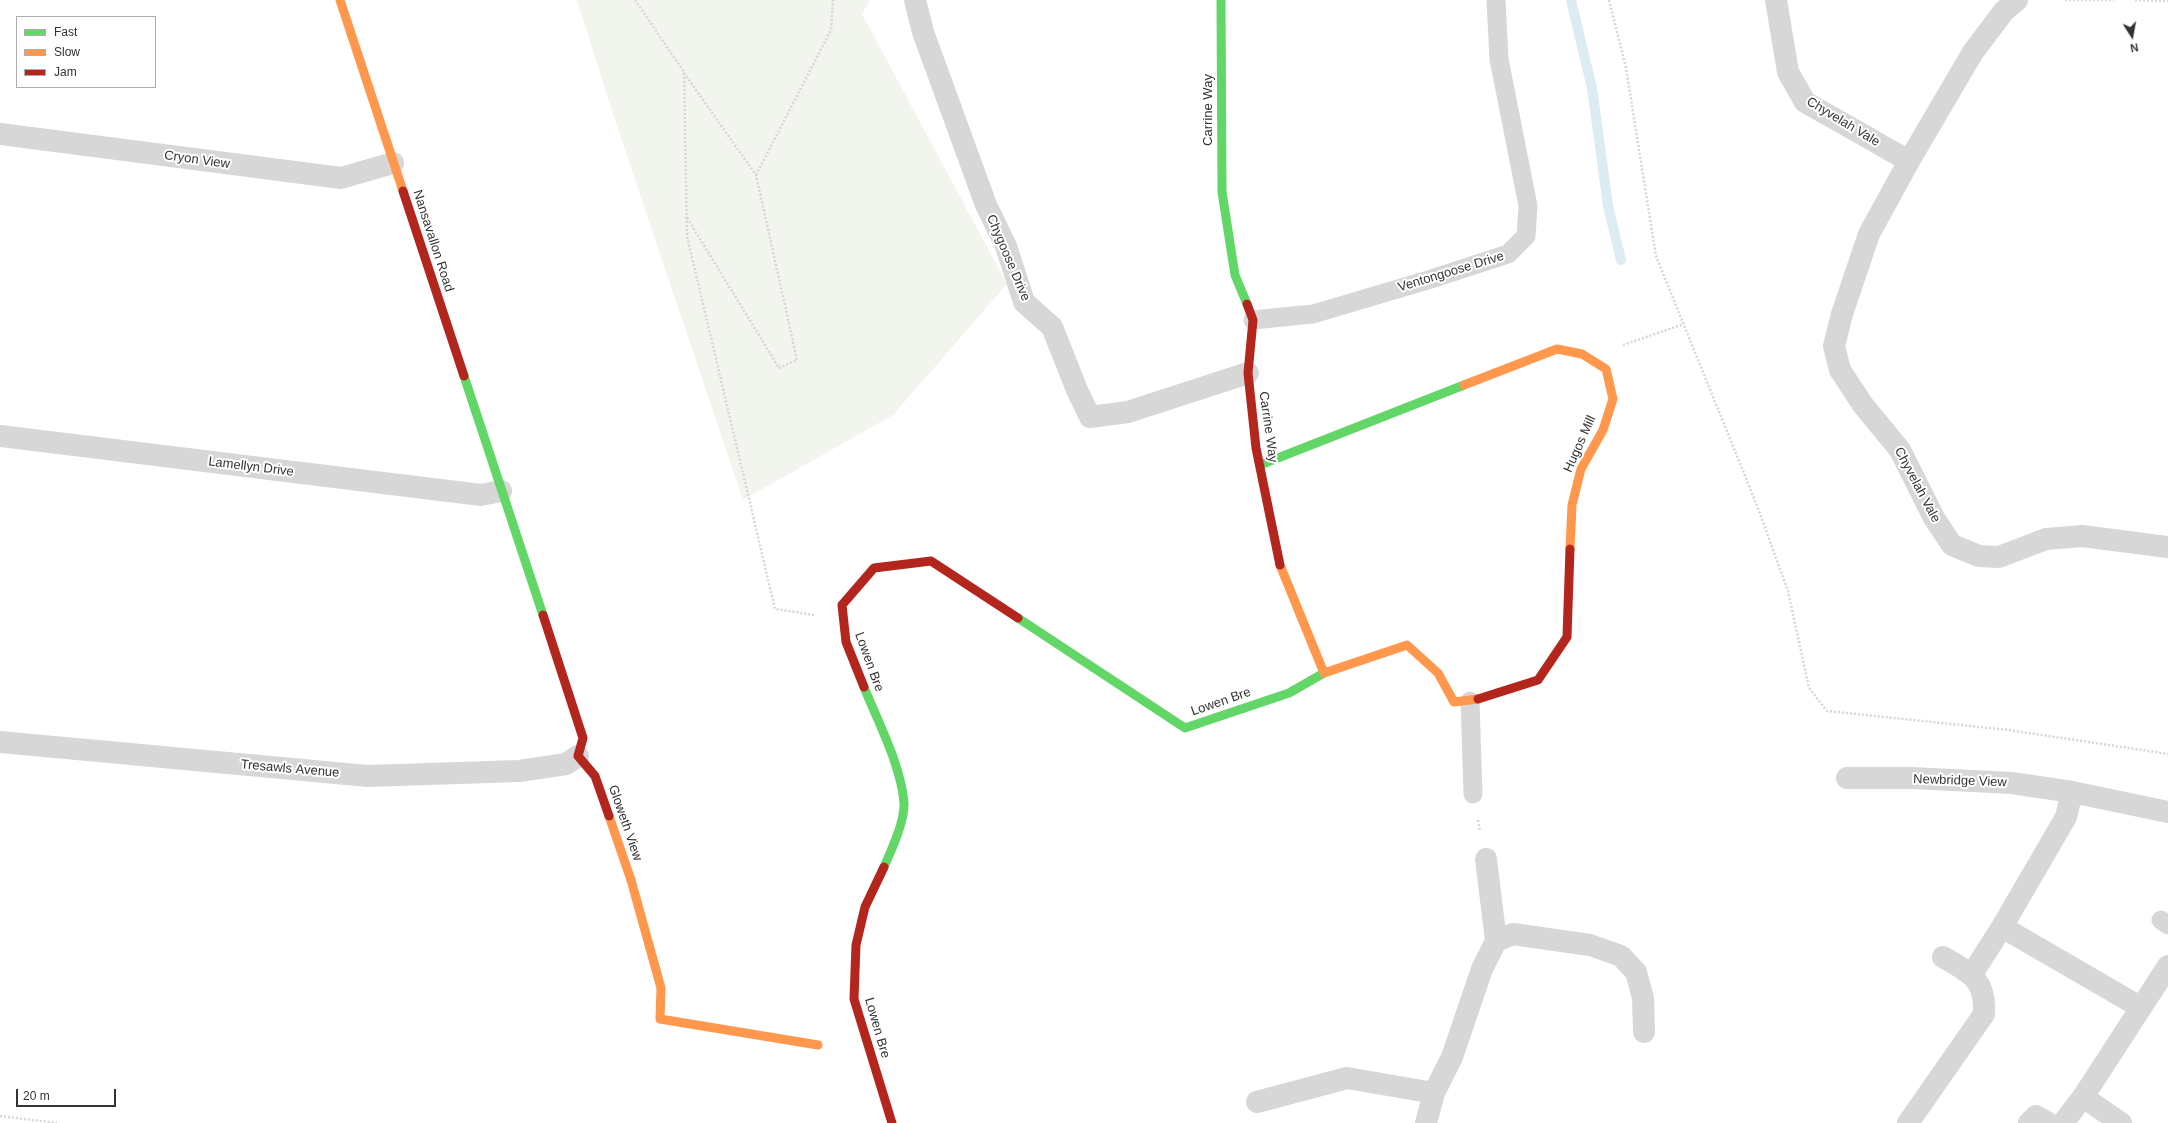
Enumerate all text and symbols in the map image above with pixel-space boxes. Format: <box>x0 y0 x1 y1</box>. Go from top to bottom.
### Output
legend <box>16 16 156 88</box>
north arrow <box>2112 16 2152 56</box>
text: Fast <box>54 25 77 39</box>
text: N <box>2129 41 2139 54</box>
text: Slow <box>54 45 80 59</box>
text: Jam <box>54 65 77 79</box>
street label: Carrine Way <box>1200 74 1216 146</box>
street label: Chyvelah Vale <box>1803 94 1883 150</box>
street label: Cryon View <box>163 148 231 172</box>
street label: Nansavallon Road <box>409 188 457 294</box>
street label: Chygoose Drive <box>983 212 1033 304</box>
street label: Ventongoose Drive <box>1396 248 1506 296</box>
street label: Carrine Way <box>1255 390 1281 464</box>
street label: Hugos Mill <box>1561 413 1599 475</box>
street label: Chyvelah Vale <box>1891 445 1943 525</box>
street label: Lamellyn Drive <box>207 454 295 480</box>
street label: Lowen Bre <box>851 630 887 694</box>
street label: Lowen Bre <box>1189 685 1253 719</box>
street label: Tresawls Avenue <box>240 757 340 781</box>
street label: Newbridge View <box>1913 772 2007 790</box>
street label: Gloweth View <box>605 783 645 863</box>
street label: Lowen Bre <box>861 996 893 1060</box>
scale bar <box>18 1081 118 1107</box>
text: 20 m <box>23 1089 50 1103</box>

